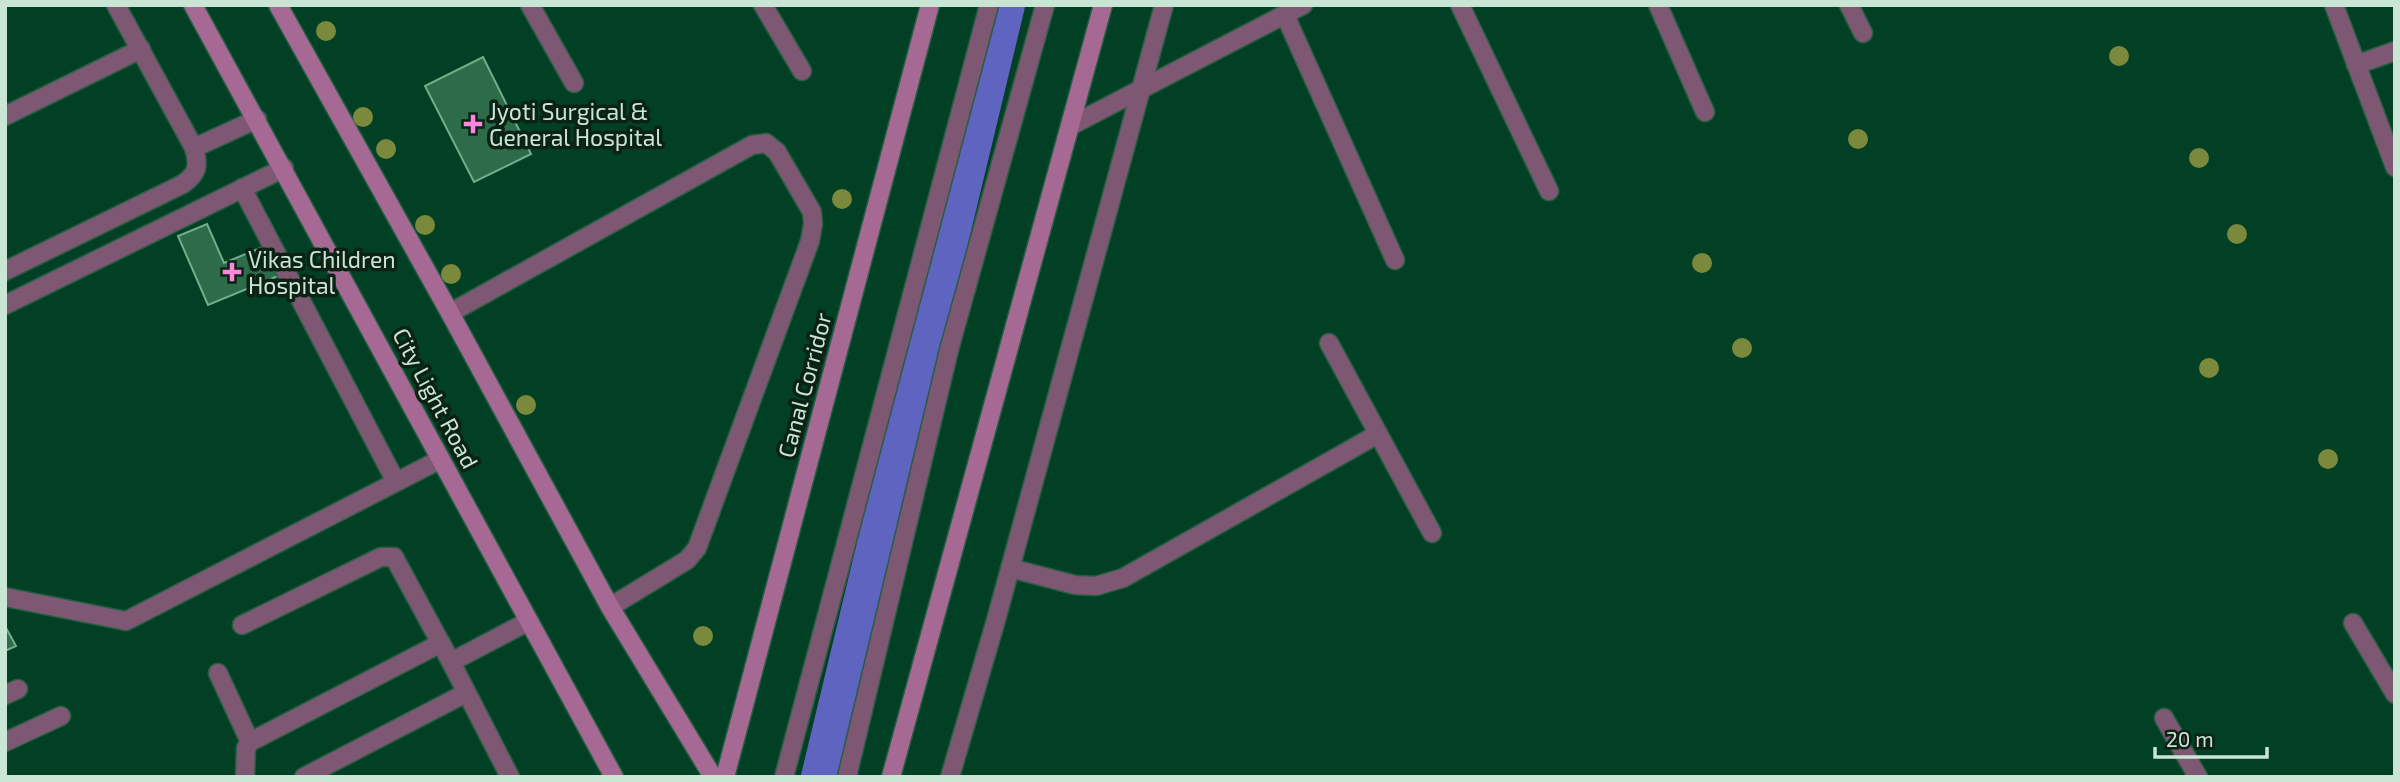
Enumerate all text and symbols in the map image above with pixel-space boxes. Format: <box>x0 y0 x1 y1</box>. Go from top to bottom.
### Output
place label: Jyoti Surgical & General Hospital <box>489 97 662 151</box>
marker: Jyoti Surgical & General Hospital <box>463 114 483 134</box>
place label: Vikas Children Hospital <box>248 245 396 299</box>
marker: Vikas Children Hospital <box>222 262 242 282</box>
street label: Canal Corridor <box>771 309 837 461</box>
street label: City Light Road <box>387 323 485 473</box>
scale bar <box>2155 716 2267 760</box>
text: 20 m <box>2166 726 2214 751</box>

